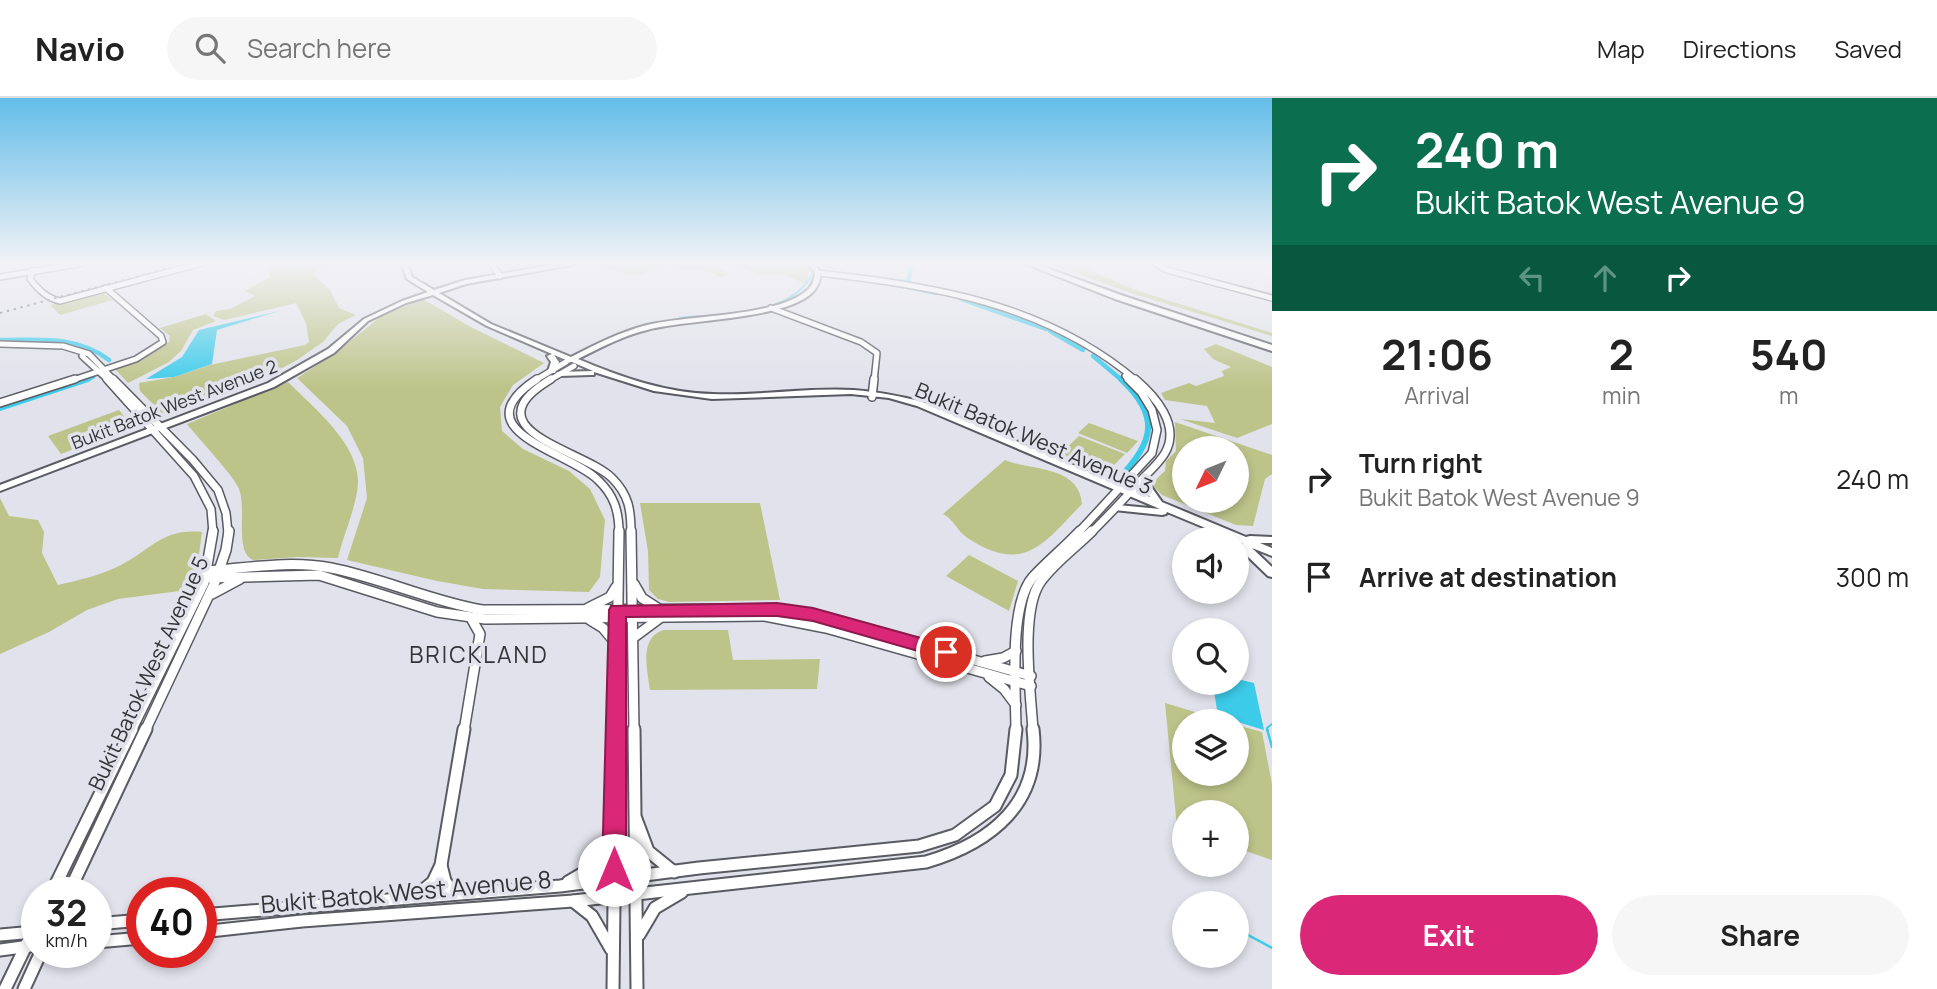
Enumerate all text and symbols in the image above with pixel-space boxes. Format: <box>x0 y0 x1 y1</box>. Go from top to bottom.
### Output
search box <box>167 17 657 80</box>
text: Navio <box>35 26 125 71</box>
icon: search <box>191 29 229 67</box>
text: Search here <box>247 30 391 66</box>
text: Map <box>1597 32 1645 65</box>
text: Directions <box>1683 32 1796 65</box>
text: Saved <box>1834 32 1902 65</box>
text: 240 m <box>1415 116 1559 183</box>
icon: right <box>1300 126 1391 217</box>
text: Bukit Batok West Avenue 9 <box>1415 180 1806 224</box>
icon: left <box>1513 259 1551 297</box>
icon: ahead <box>1586 259 1624 297</box>
icon: right <box>1659 259 1697 297</box>
text: 21:06 <box>1381 325 1493 383</box>
text: 2 <box>1609 325 1634 383</box>
text: 540 <box>1750 325 1828 383</box>
street label: Bukit Batok West Avenue 2 <box>68 354 280 454</box>
street label: Bukit Batok West Avenue 3 <box>911 375 1157 501</box>
text: Arrival <box>1404 379 1470 411</box>
text: min <box>1602 379 1641 411</box>
text: m <box>1779 379 1799 411</box>
north arrow <box>1172 436 1250 513</box>
map controls <box>1172 436 1249 968</box>
text: Turn right <box>1359 445 1483 481</box>
icon: right <box>1300 460 1338 498</box>
text: 240 m <box>1836 461 1909 497</box>
text: Bukit Batok West Avenue 9 <box>1359 481 1640 513</box>
button: sound <box>1172 527 1249 604</box>
street label: Bukit Batok West Avenue 5 <box>81 551 215 795</box>
icon: arrive <box>1300 558 1338 596</box>
text: Arrive at destination <box>1359 559 1617 595</box>
text: 300 m <box>1836 559 1909 595</box>
button: search <box>1172 618 1249 695</box>
pin <box>916 622 976 682</box>
icon: arrive <box>927 633 965 671</box>
district label: BRICKLAND <box>409 638 549 670</box>
button: layers <box>1172 709 1249 786</box>
button: + <box>1172 800 1249 877</box>
position arrow <box>577 833 651 907</box>
street label: Bukit Batok West Avenue 8 <box>259 862 553 920</box>
speed limit sign: 40 <box>126 877 217 968</box>
text: 32 <box>46 889 87 937</box>
button: − <box>1172 891 1249 968</box>
button: Exit <box>1300 895 1598 975</box>
button: Share <box>1612 895 1909 975</box>
text: km/h <box>46 928 87 952</box>

